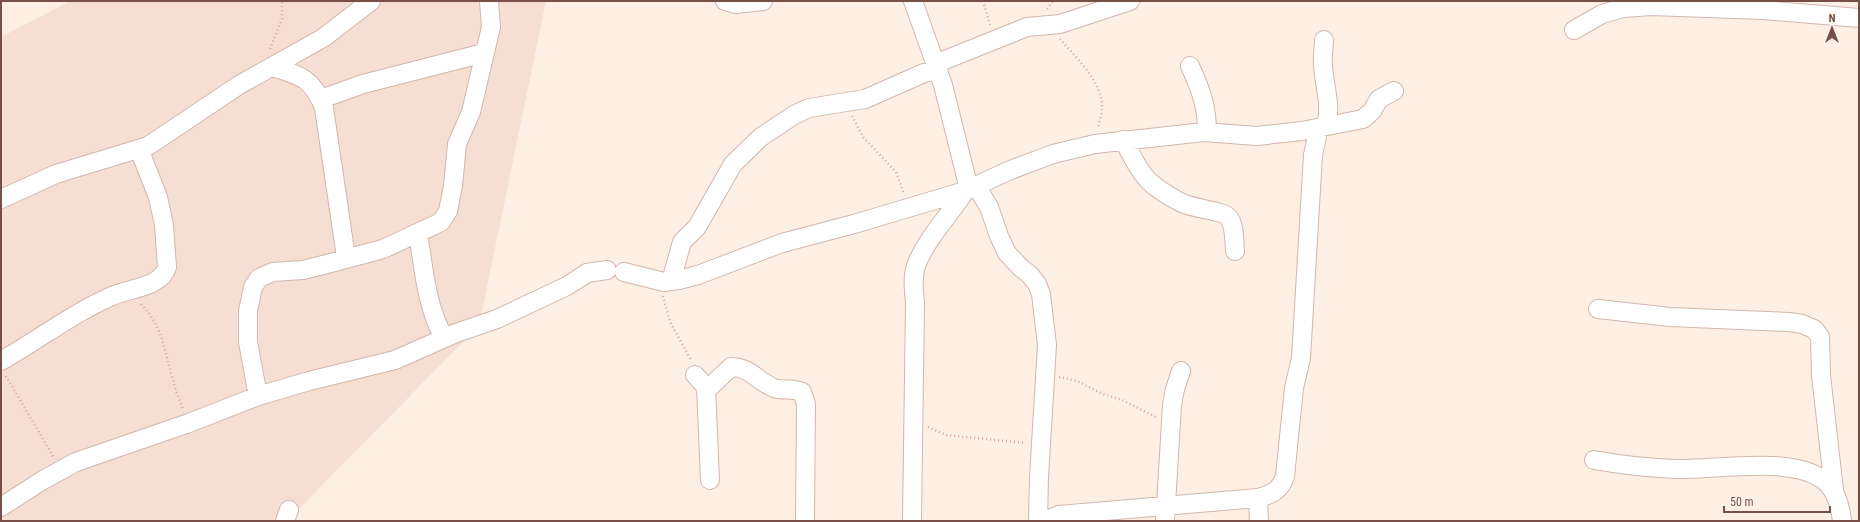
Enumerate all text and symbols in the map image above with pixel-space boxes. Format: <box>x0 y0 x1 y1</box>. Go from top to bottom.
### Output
north arrow <box>1812 8 1852 48</box>
text: N <box>1829 12 1836 25</box>
scale bar <box>1724 488 1830 514</box>
text: 50 m <box>1730 495 1754 509</box>

